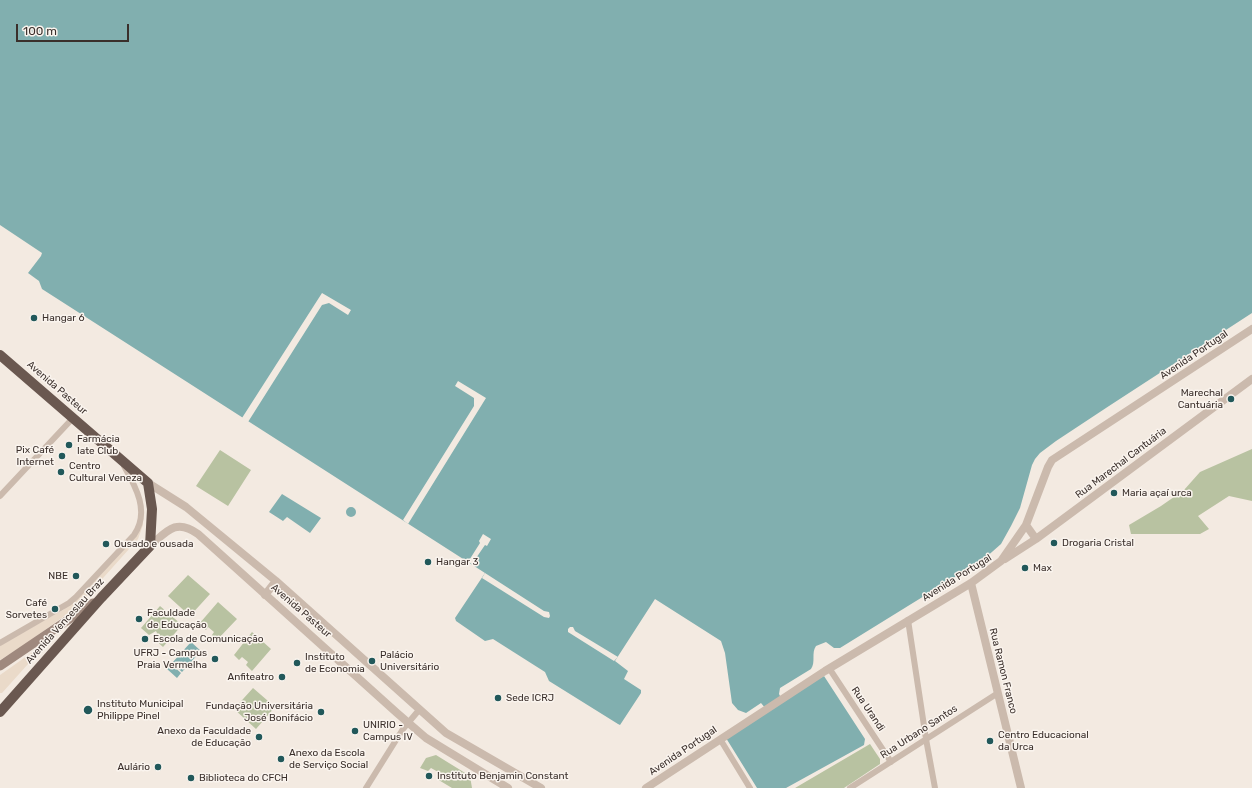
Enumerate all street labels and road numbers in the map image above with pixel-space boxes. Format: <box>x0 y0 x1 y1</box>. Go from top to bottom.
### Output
street label: Avenida Portugal <box>1158 328 1230 382</box>
street label: Avenida Pasteur <box>24 359 90 417</box>
street label: Rua Marechal Cantuária <box>1073 425 1169 501</box>
street label: Avenida Portugal <box>920 552 994 604</box>
street label: Avenida Venceslau Braz <box>23 576 107 666</box>
street label: Avenida Pasteur <box>268 582 334 640</box>
street label: Rua Ramon Franco <box>987 627 1019 715</box>
street label: Rua Urandi <box>849 684 887 734</box>
street label: Rua Urbano Santos <box>878 703 960 761</box>
street label: Avenida Portugal <box>647 724 719 778</box>

